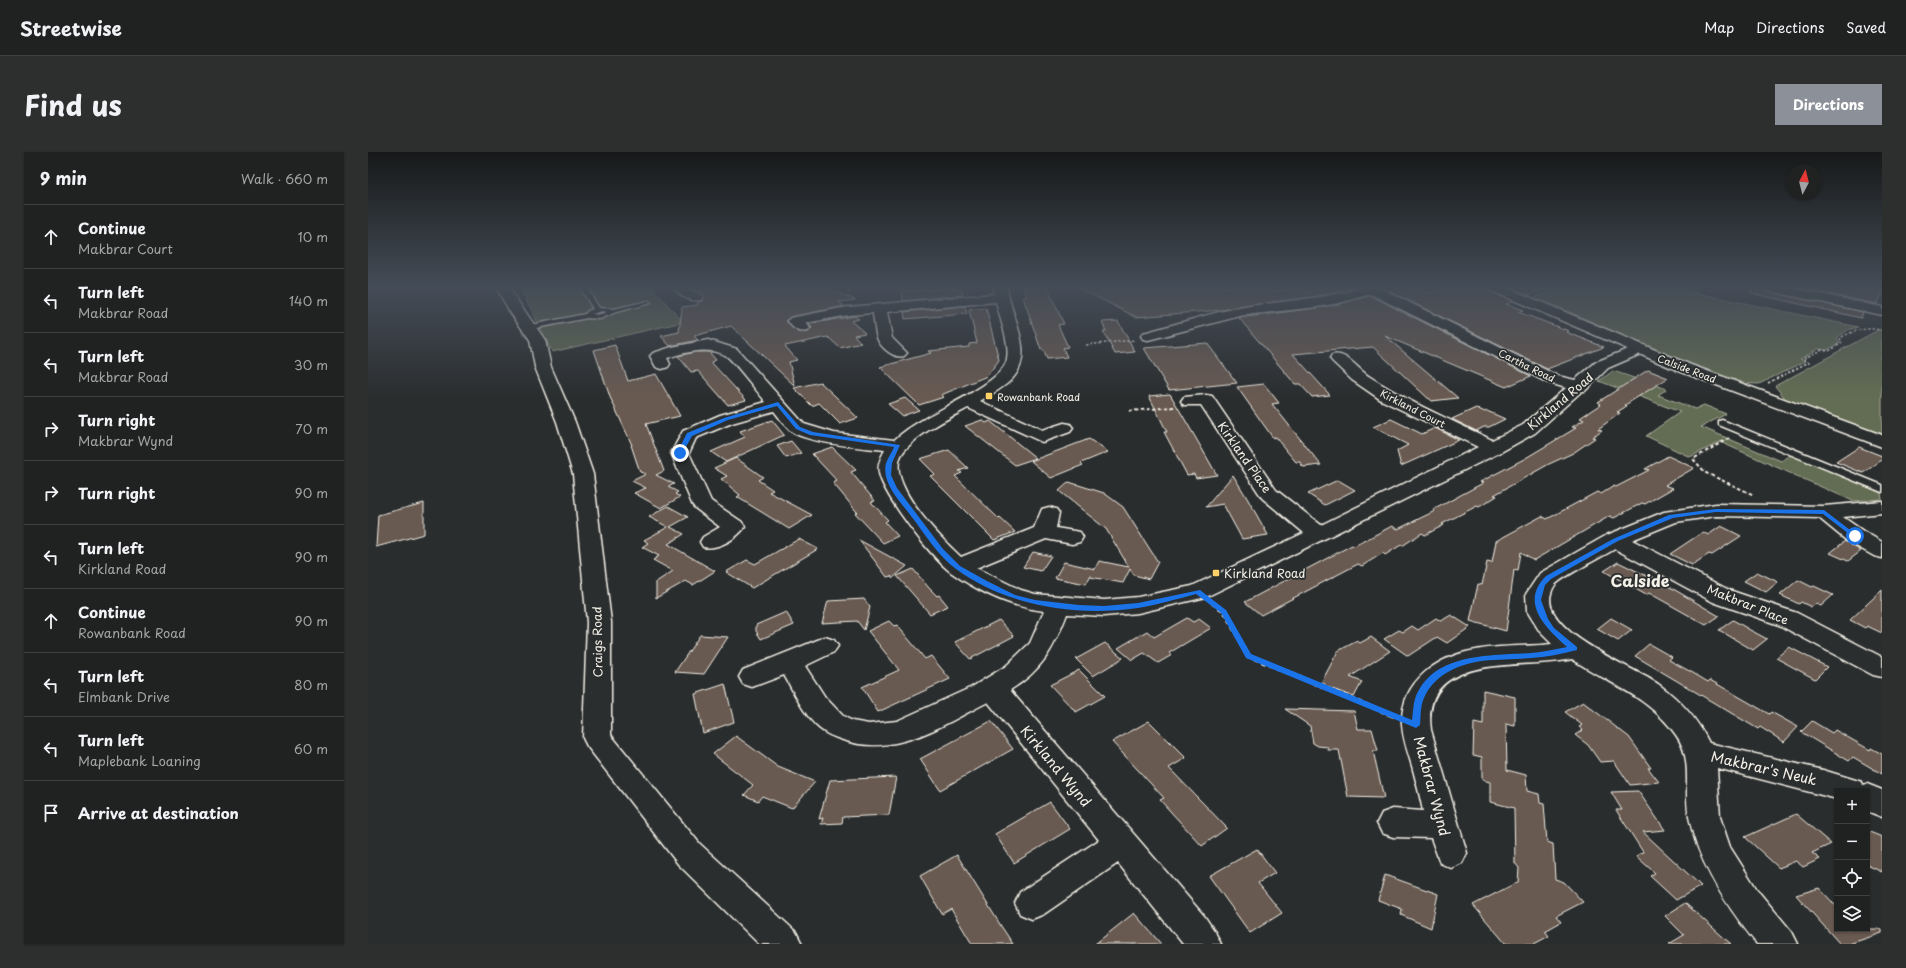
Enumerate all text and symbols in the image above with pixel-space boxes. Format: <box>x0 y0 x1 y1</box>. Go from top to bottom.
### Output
text: Streetwise <box>20 14 122 42</box>
text: Map <box>1704 17 1734 38</box>
text: Directions <box>1756 17 1824 38</box>
text: Saved <box>1846 17 1886 38</box>
text: Find us <box>24 83 122 126</box>
button: Directions <box>1775 84 1882 125</box>
north arrow <box>1786 164 1822 200</box>
text: 9 min <box>40 165 87 191</box>
text: Walk · 660 m <box>241 169 328 188</box>
text: Continue <box>78 216 146 239</box>
icon: ahead <box>40 226 62 248</box>
text: 10 m <box>298 227 328 246</box>
text: Makbrar Court <box>78 239 173 258</box>
text: Turn left <box>78 280 144 303</box>
icon: left <box>40 290 62 312</box>
text: 140 m <box>289 291 328 310</box>
text: Makbrar Road <box>78 303 168 322</box>
text: Turn left <box>78 344 144 367</box>
street label: Cartha Road <box>1496 345 1558 385</box>
street label: Calside Road <box>1656 350 1719 386</box>
icon: left <box>40 354 62 376</box>
text: 30 m <box>294 355 328 374</box>
text: Makbrar Road <box>78 367 168 386</box>
street label: Kirkland Road <box>1523 368 1597 434</box>
street label: Kirkland Court <box>1378 385 1448 431</box>
place label: Rowanbank Road <box>997 389 1080 404</box>
marker: Rowanbank Road <box>984 391 994 401</box>
text: Turn right <box>78 408 155 431</box>
icon: right <box>40 418 62 440</box>
street label: Kirkland Place <box>1214 418 1276 496</box>
text: 70 m <box>295 419 328 438</box>
text: Makbrar Wynd <box>78 431 173 450</box>
route end <box>671 444 689 462</box>
text: Turn right <box>78 481 155 504</box>
icon: right <box>40 482 62 504</box>
text: 90 m <box>295 483 328 502</box>
route start <box>1846 527 1864 545</box>
text: Turn left <box>78 536 144 559</box>
icon: left <box>40 546 62 568</box>
text: 90 m <box>295 547 328 566</box>
text: Kirkland Road <box>78 559 166 578</box>
place label: Kirkland Road <box>1224 564 1306 582</box>
marker: Kirkland Road <box>1211 568 1221 578</box>
district label: Calside <box>1611 568 1670 592</box>
street label: Makbrar Place <box>1705 579 1792 629</box>
text: Continue <box>78 600 146 623</box>
street label: Craigs Road <box>587 606 607 678</box>
icon: ahead <box>40 610 62 632</box>
text: 90 m <box>295 611 328 630</box>
text: Rowanbank Road <box>78 623 186 642</box>
text: Turn left <box>78 664 144 687</box>
icon: left <box>40 674 62 696</box>
text: 80 m <box>294 675 328 694</box>
text: Elmbank Drive <box>78 687 170 706</box>
street label: Kirkland Wynd <box>1016 721 1096 811</box>
text: Turn left <box>78 728 144 751</box>
street label: Makbrar Wynd <box>1409 734 1455 838</box>
icon: left <box>40 738 62 760</box>
text: 60 m <box>294 739 328 758</box>
street label: Makbrar's Neuk <box>1709 746 1819 790</box>
text: Maplebank Loaning <box>78 751 201 770</box>
map controls <box>1834 788 1870 932</box>
button: + <box>1834 788 1870 824</box>
text: Arrive at destination <box>78 801 239 824</box>
icon: arrive <box>40 802 62 824</box>
button: − <box>1834 824 1870 860</box>
button: locate <box>1834 860 1870 896</box>
button: layers <box>1834 896 1870 932</box>

